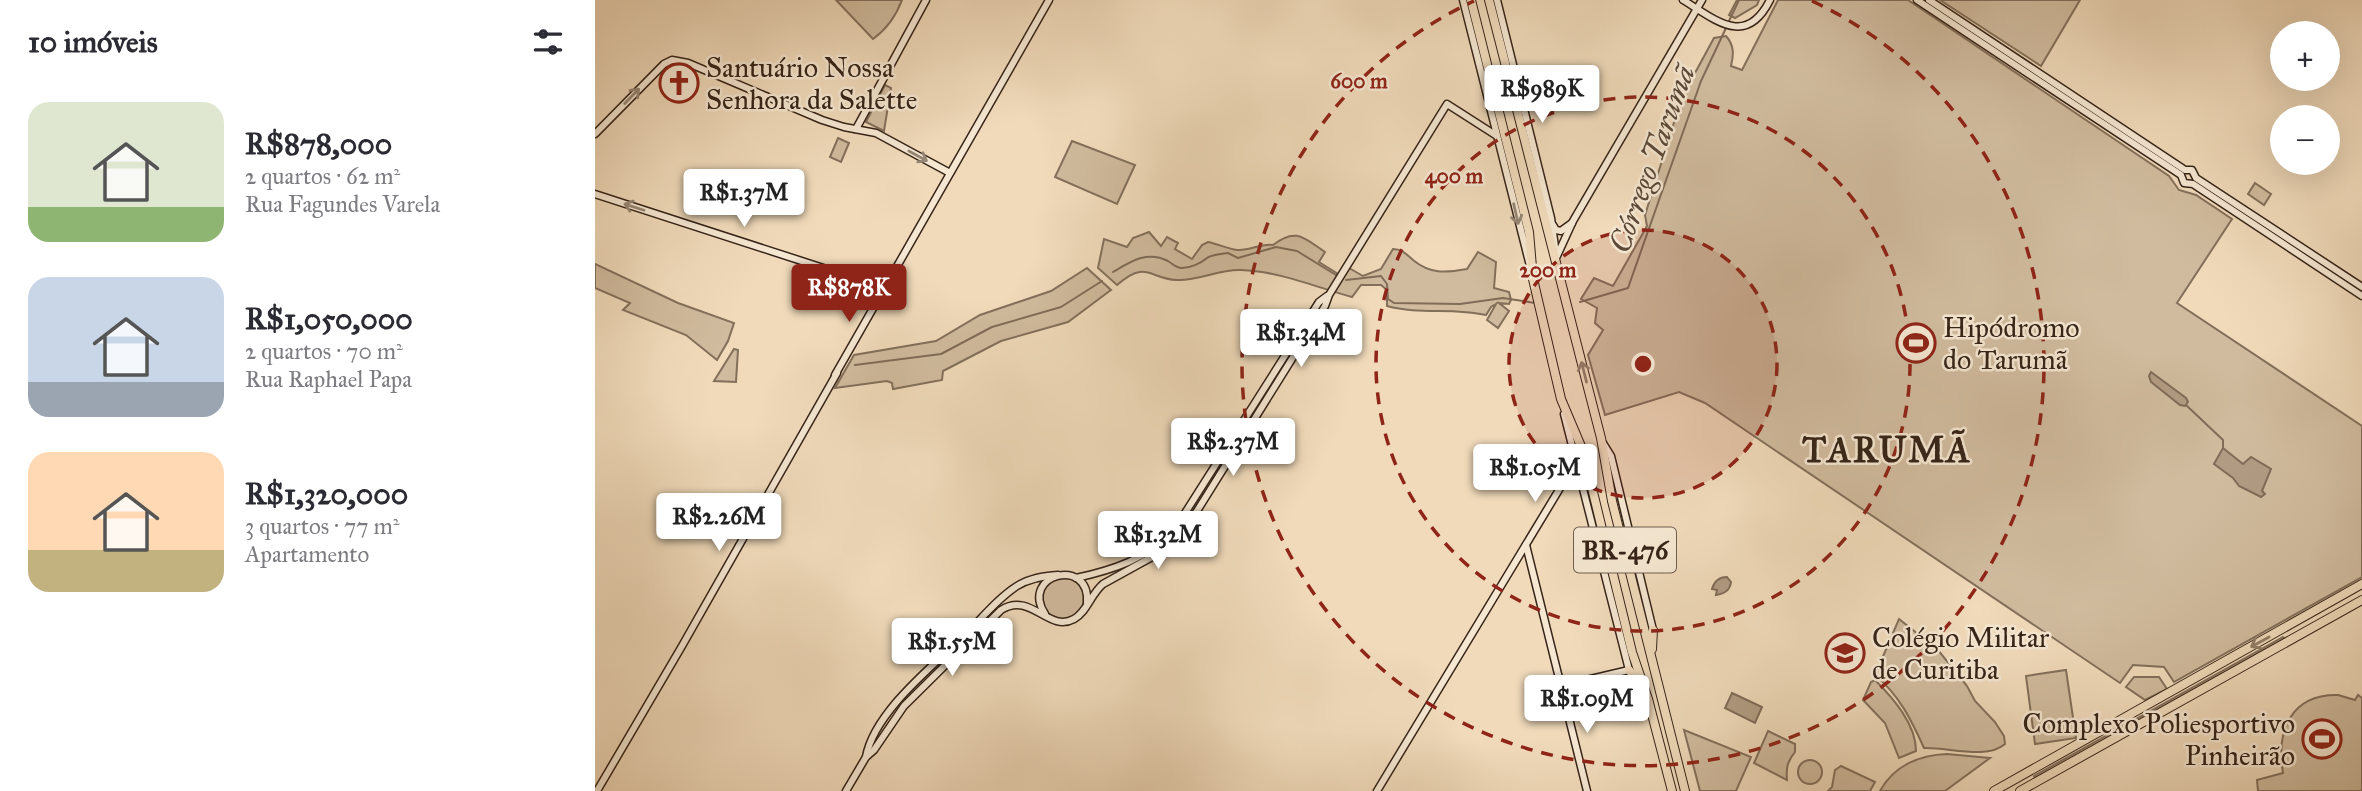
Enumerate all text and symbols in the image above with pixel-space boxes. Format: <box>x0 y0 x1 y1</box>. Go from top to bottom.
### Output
map controls <box>2270 21 2340 175</box>
button: + <box>2270 21 2340 91</box>
icon: filters <box>529 23 567 61</box>
text: 10 imóveis <box>28 24 158 60</box>
place label: Santuário Nossa Senhora da Salette <box>706 50 917 117</box>
water label: Córrego Tarumã <box>1601 58 1703 258</box>
church icon: Santuário Nossa Senhora da Salette <box>658 62 700 104</box>
pin: R$989K <box>1485 66 1599 125</box>
text: 600 m <box>1330 68 1388 94</box>
text: R$989K <box>1500 74 1584 102</box>
one-way arrow <box>624 87 641 104</box>
button: − <box>2270 105 2340 175</box>
text: R$878,000 <box>245 126 392 162</box>
icon: home <box>84 130 168 214</box>
one-way arrow <box>908 149 928 163</box>
text: 2 quartos · 62 m² <box>245 162 400 190</box>
text: 400 m <box>1425 163 1484 189</box>
pin: R$1.37M <box>679 170 809 229</box>
text: R$1.37M <box>699 178 789 206</box>
text: Rua Fagundes Varela <box>245 190 440 218</box>
one-way arrow <box>623 200 645 212</box>
one-way arrow <box>1510 203 1523 225</box>
text: 200 m <box>1520 257 1577 283</box>
pin: R$878K <box>792 264 906 324</box>
text: R$878K <box>807 273 891 301</box>
text: R$1,050,000 <box>245 301 413 337</box>
icon: home <box>84 305 168 389</box>
pin: R$1.34M <box>1236 310 1366 369</box>
place label: Hipódromo do Tarumã <box>1943 310 2080 377</box>
text: R$1.34M <box>1256 318 1346 346</box>
sports icon: Hipódromo do Tarumã <box>1895 322 1937 364</box>
text: 2 quartos · 70 m² <box>245 337 403 365</box>
centre of rings <box>1631 352 1655 376</box>
one-way arrow <box>1577 361 1590 384</box>
text: Rua Raphael Papa <box>245 365 412 393</box>
pin: R$2.37M <box>1168 419 1298 478</box>
text: R$2.37M <box>1187 427 1279 455</box>
district label: TARUMÃ <box>1802 428 1972 472</box>
pin: R$1.05M <box>1470 444 1600 504</box>
text: R$1.05M <box>1489 453 1581 481</box>
text: R$1,320,000 <box>245 476 408 512</box>
icon: home <box>84 480 168 564</box>
pin: R$2.26M <box>654 494 784 553</box>
text: R$2.26M <box>672 502 766 530</box>
text: 3 quartos · 77 m² <box>245 512 400 540</box>
pin: R$1.32M <box>1093 512 1223 571</box>
text: R$1.32M <box>1114 520 1202 548</box>
road number: BR-476 <box>1574 528 1676 572</box>
text: Apartamento <box>245 540 369 568</box>
pin: R$1.55M <box>887 618 1017 678</box>
place label: Colégio Militar de Curitiba <box>1872 620 2050 687</box>
text: R$1.55M <box>908 627 996 655</box>
school or university icon: Colégio Militar de Curitiba <box>1824 632 1866 674</box>
one-way arrow <box>2250 635 2270 649</box>
pin: R$1.09M <box>1522 676 1652 735</box>
text: R$1.09M <box>1540 684 1634 712</box>
place label: Complexo Poliesportivo Pinheirão <box>2023 706 2295 773</box>
sports icon: Complexo Poliesportivo Pinheirão <box>2301 718 2343 760</box>

